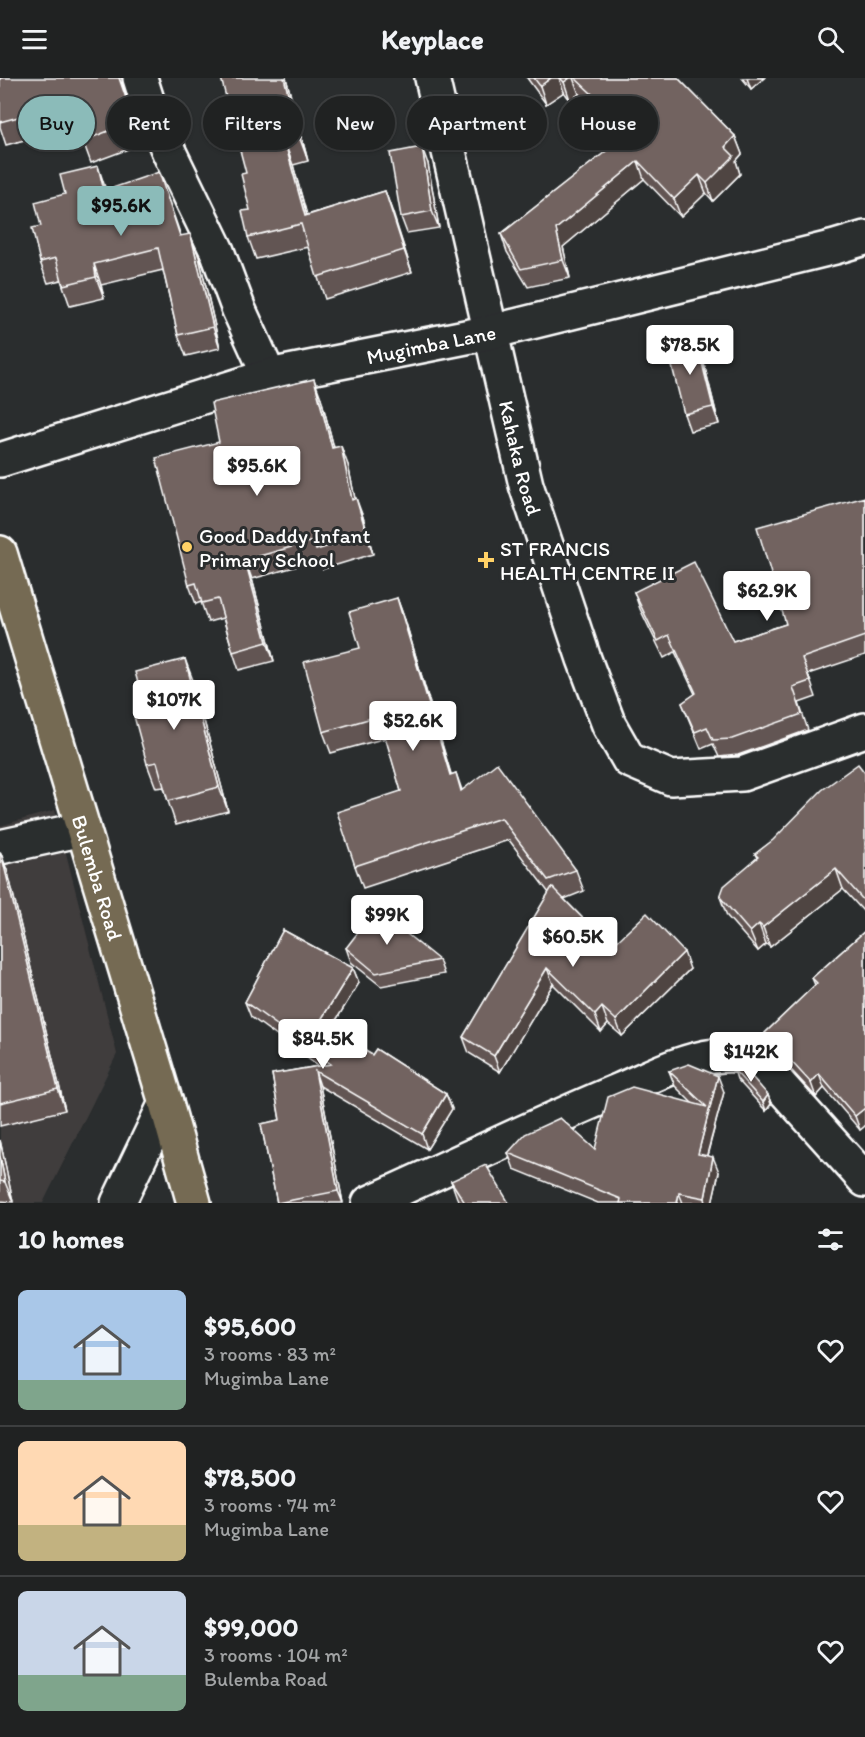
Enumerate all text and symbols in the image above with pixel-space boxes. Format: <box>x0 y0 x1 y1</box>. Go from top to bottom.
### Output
icon: menu <box>18 23 51 56</box>
text: Keyplace <box>381 23 484 56</box>
icon: search <box>814 23 847 56</box>
chip: Buy <box>18 96 95 150</box>
chip: Rent <box>107 96 191 150</box>
chip: Filters <box>203 96 303 150</box>
chip: New <box>315 96 395 150</box>
chip: Apartment <box>407 96 547 150</box>
chip: House <box>559 96 658 150</box>
pin: $95.6K <box>72 186 170 237</box>
text: $95.6K <box>91 193 151 217</box>
street label: Mugimba Lane <box>364 319 498 369</box>
pin: $78.5K <box>641 325 739 376</box>
text: $78.5K <box>660 332 720 356</box>
street label: Kahaka Road <box>494 398 548 519</box>
pin: $95.6K <box>208 446 306 497</box>
text: $95.6K <box>227 453 287 477</box>
place label: Good Daddy Infant Primary School <box>199 523 370 572</box>
place label: ST FRANCIS HEALTH CENTRE II <box>500 536 675 585</box>
marker: Good Daddy Infant Primary School <box>180 540 194 554</box>
marker: ST FRANCIS HEALTH CENTRE II <box>477 551 495 569</box>
pin: $62.9K <box>718 571 816 622</box>
text: $62.9K <box>737 578 797 602</box>
pin: $107K <box>132 680 216 731</box>
text: $107K <box>147 687 201 711</box>
pin: $52.6K <box>364 701 462 752</box>
text: $52.6K <box>383 708 443 732</box>
street label: Bulemba Road <box>67 812 129 944</box>
pin: $99K <box>351 895 423 946</box>
text: $99K <box>365 902 409 926</box>
pin: $60.5K <box>524 917 622 968</box>
text: $60.5K <box>542 924 604 948</box>
pin: $84.5K <box>274 1019 372 1070</box>
text: $84.5K <box>292 1026 354 1050</box>
pin: $142K <box>709 1032 793 1083</box>
text: $142K <box>724 1039 778 1063</box>
text: 10 homes <box>18 1223 124 1255</box>
icon: filters <box>814 1223 847 1256</box>
text: $95,600 <box>204 1310 296 1342</box>
icon: home <box>66 1314 138 1386</box>
icon: heart <box>814 1334 847 1367</box>
text: 3 rooms · 83 m² <box>204 1342 336 1366</box>
text: Mugimba Lane <box>204 1366 329 1390</box>
text: $78,500 <box>204 1461 296 1493</box>
icon: home <box>66 1465 138 1537</box>
icon: heart <box>814 1485 847 1518</box>
text: 3 rooms · 74 m² <box>204 1493 336 1517</box>
text: Mugimba Lane <box>204 1517 329 1541</box>
text: $99,000 <box>204 1611 299 1643</box>
icon: home <box>66 1615 138 1687</box>
icon: heart <box>814 1635 847 1668</box>
text: 3 rooms · 104 m² <box>204 1643 348 1667</box>
text: Bulemba Road <box>204 1667 328 1691</box>

